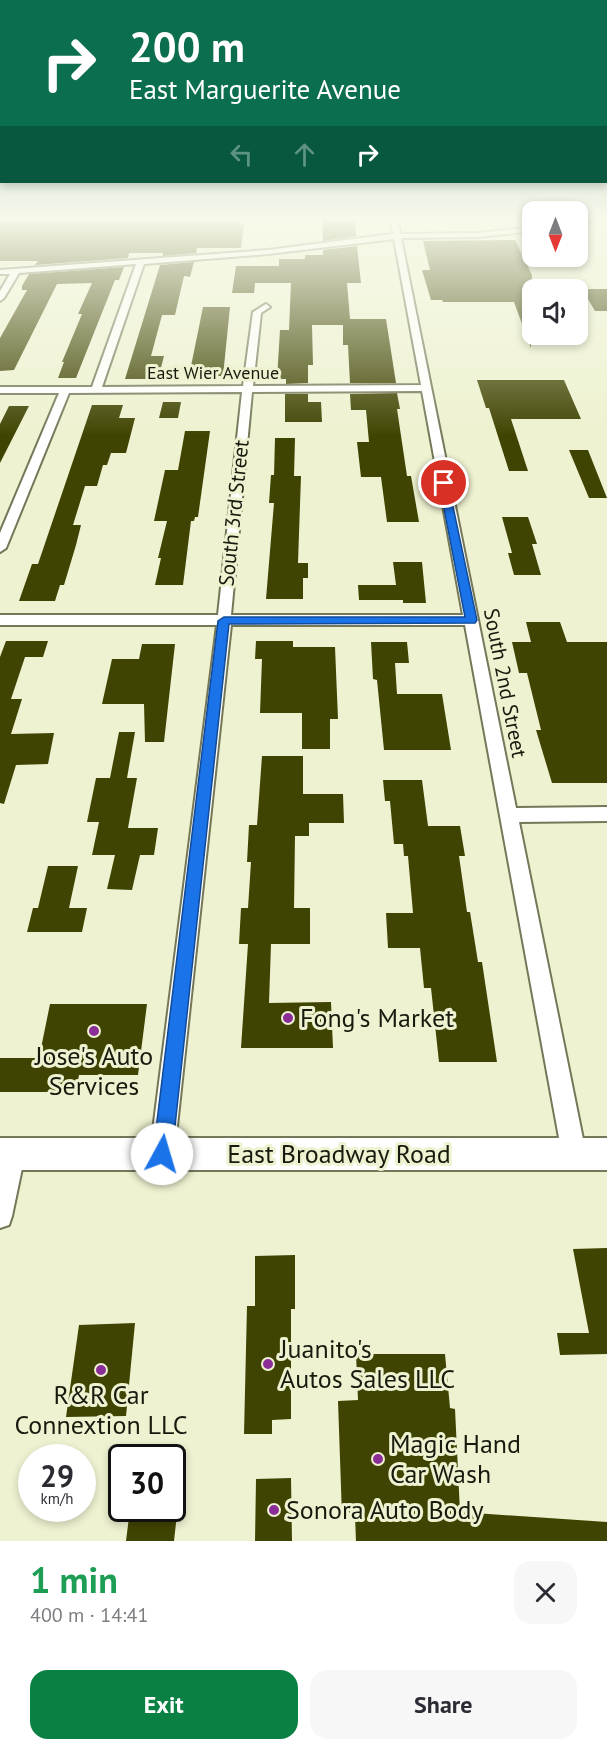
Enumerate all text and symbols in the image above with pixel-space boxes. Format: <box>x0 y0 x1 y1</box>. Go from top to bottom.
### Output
text: 200 m <box>129 19 245 74</box>
icon: right <box>30 24 108 102</box>
text: East Marguerite Avenue <box>129 72 401 106</box>
icon: left <box>225 138 258 171</box>
icon: ahead <box>288 138 321 171</box>
icon: right <box>351 138 384 171</box>
north arrow <box>522 201 588 267</box>
map controls <box>522 201 588 345</box>
button: sound <box>522 279 588 345</box>
street label: East Wier Avenue <box>147 361 279 384</box>
street label: South 3rd Street <box>212 438 255 587</box>
pin <box>418 457 469 508</box>
icon: arrive <box>427 466 460 499</box>
street label: South 2nd Street <box>478 606 533 760</box>
place label: Fong's Market <box>300 1001 454 1034</box>
marker: Fong's Market <box>281 1011 295 1025</box>
marker: Jose's Auto Services <box>87 1024 101 1038</box>
place label: Jose's Auto Services <box>34 1039 153 1102</box>
position arrow <box>130 1122 194 1186</box>
street label: East Broadway Road <box>227 1137 451 1170</box>
place label: Juanito's Autos Sales LLC <box>279 1332 455 1395</box>
marker: Juanito's Autos Sales LLC <box>261 1357 275 1371</box>
marker: R&R Car Connextion LLC <box>94 1363 108 1377</box>
place label: R&R Car Connextion LLC <box>14 1378 188 1441</box>
place label: Magic Hand Car Wash <box>390 1427 521 1490</box>
speed limit sign: 30 <box>108 1444 186 1522</box>
marker: Magic Hand Car Wash <box>371 1452 385 1466</box>
text: 29 <box>40 1456 74 1495</box>
text: km/h <box>41 1489 73 1508</box>
place label: Sonora Auto Body <box>286 1493 484 1526</box>
marker: Sonora Auto Body <box>267 1503 281 1517</box>
text: 1 min <box>30 1556 118 1603</box>
button: close <box>514 1561 577 1624</box>
text: 400 m · 14:41 <box>30 1602 148 1628</box>
button: Exit <box>30 1670 298 1739</box>
button: Share <box>310 1670 577 1739</box>

